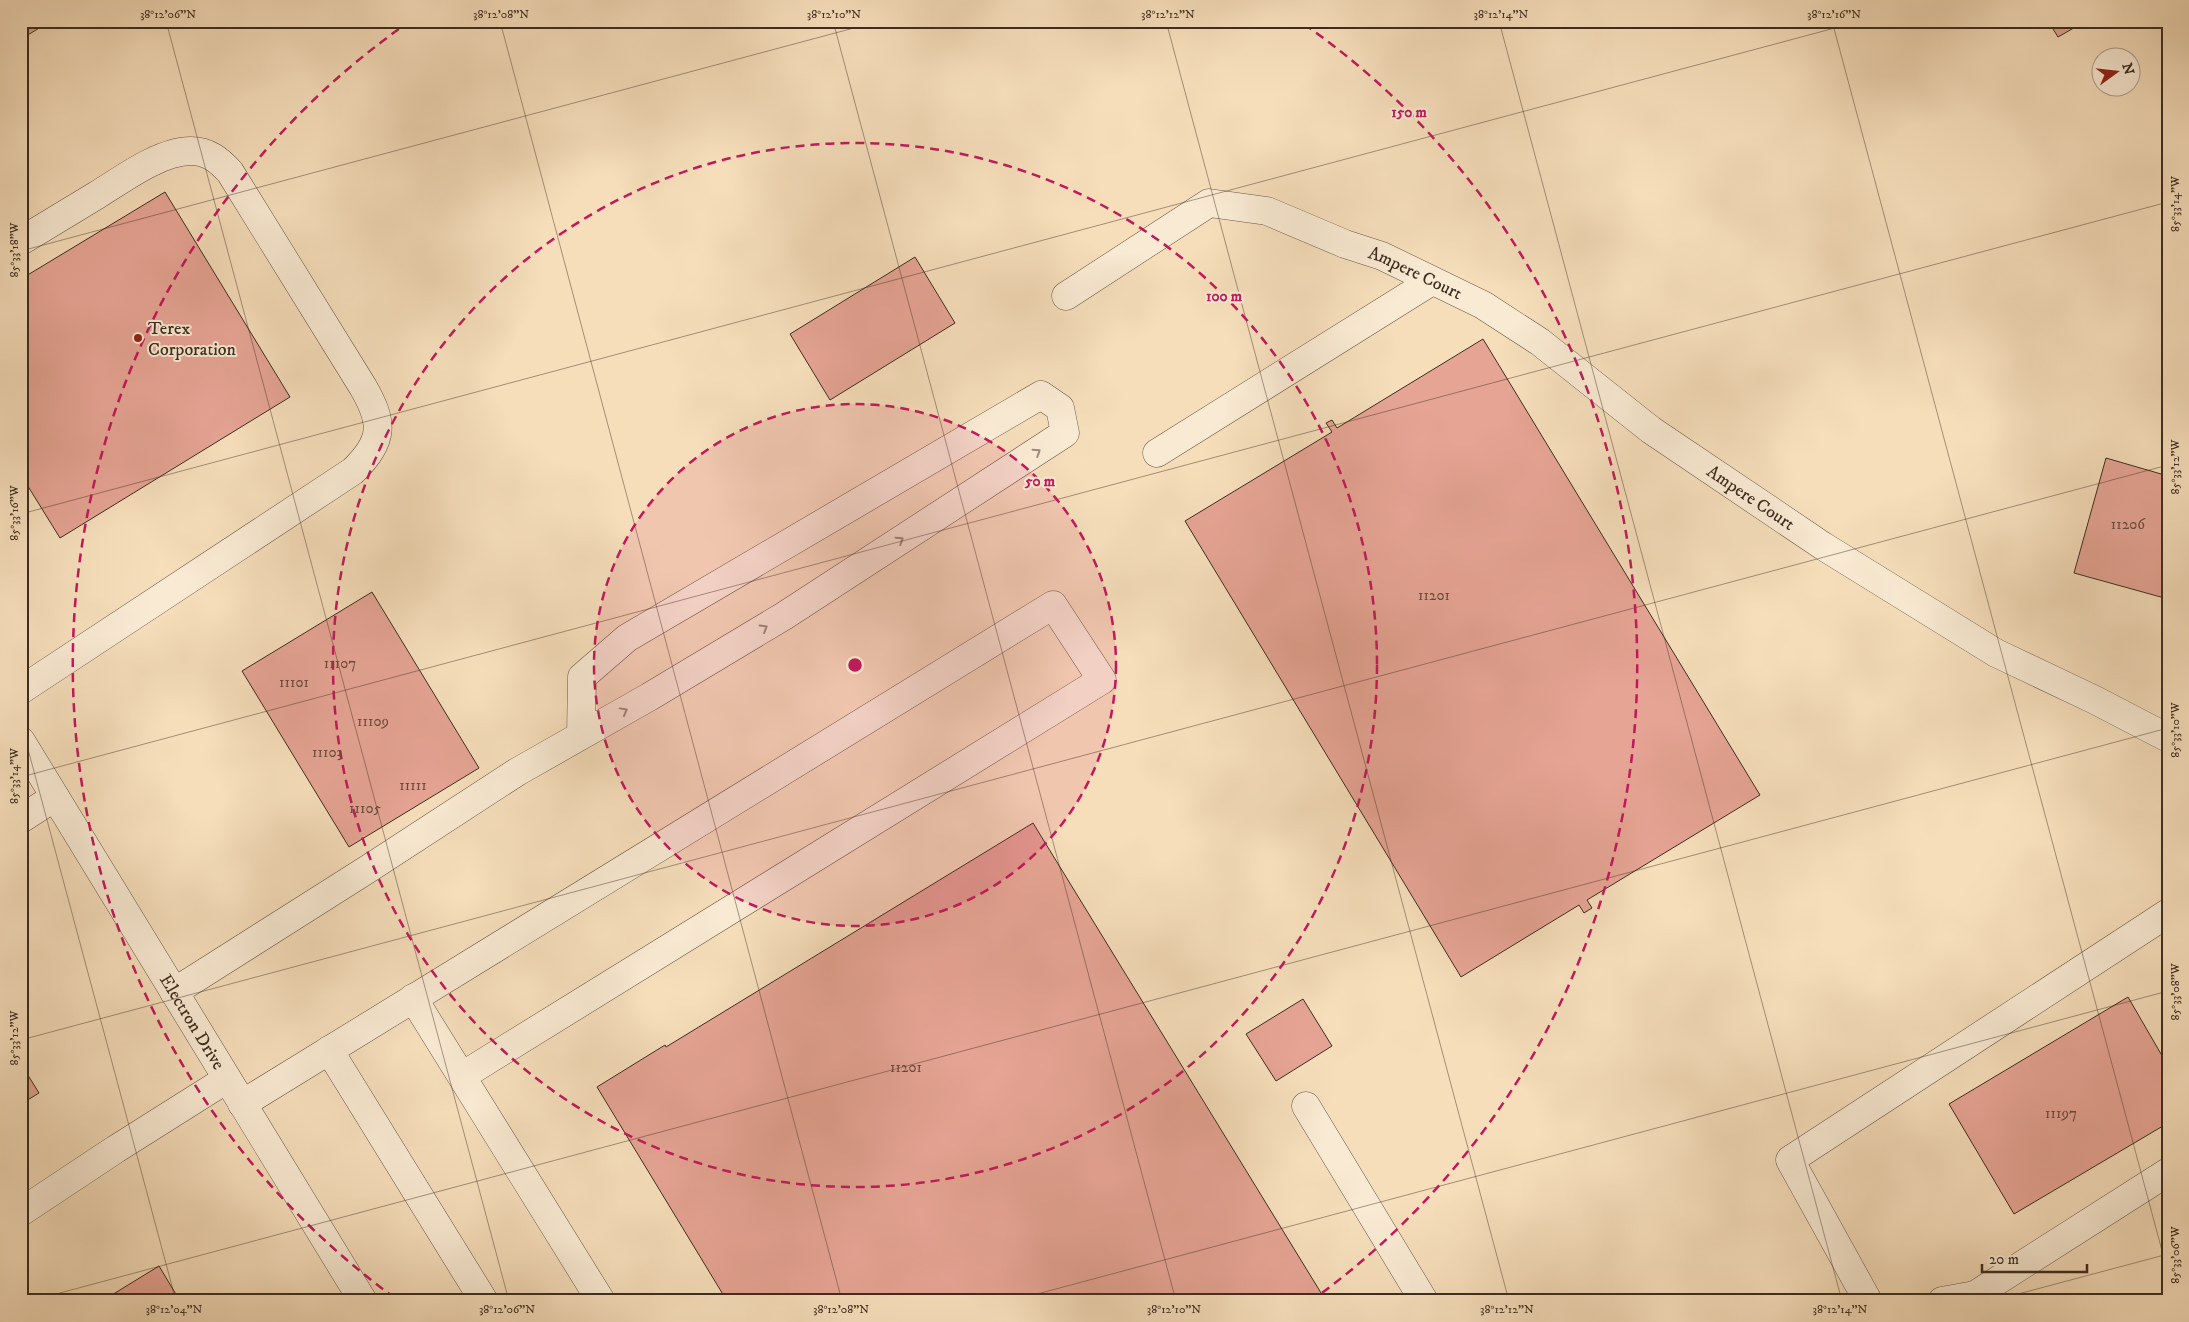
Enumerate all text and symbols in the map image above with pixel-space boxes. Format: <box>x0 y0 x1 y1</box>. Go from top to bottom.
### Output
text: 38°12'06"N <box>140 7 196 22</box>
text: 38°12'08"N <box>473 7 529 22</box>
text: 38°12'10"N <box>807 7 861 22</box>
text: 38°12'12"N <box>1141 7 1195 22</box>
text: 38°12'14"N <box>1474 7 1529 22</box>
text: 38°12'16"N <box>1807 7 1861 22</box>
north arrow <box>2092 48 2142 98</box>
text: N <box>2117 61 2138 77</box>
text: 150 m <box>1391 103 1427 122</box>
text: 85°33'14"W <box>2168 175 2183 232</box>
text: 85°33'18"W <box>7 221 22 278</box>
street label: Ampere Court <box>1366 242 1466 305</box>
text: 100 m <box>1206 287 1243 306</box>
place label: Terex Corporation <box>148 318 237 361</box>
marker: Terex Corporation <box>132 332 144 344</box>
text: 85°33'12"W <box>2168 438 2183 495</box>
one-way arrow <box>1031 449 1040 458</box>
street label: Ampere Court <box>1702 461 1799 536</box>
text: 50 m <box>1024 472 1056 491</box>
text: 85°33'16"W <box>7 484 22 541</box>
house number: 11206 <box>2111 515 2146 534</box>
one-way arrow <box>895 537 904 547</box>
house number: 11201 <box>1418 586 1450 605</box>
one-way arrow <box>758 625 767 635</box>
house number: 11107 <box>324 654 356 673</box>
centre of rings <box>846 656 864 674</box>
house number: 11101 <box>279 673 309 692</box>
text: 85°33'10"W <box>2168 701 2183 758</box>
one-way arrow <box>619 707 628 717</box>
house number: 11109 <box>357 712 389 731</box>
house number: 11103 <box>312 743 342 762</box>
text: 85°33'14"W <box>7 747 22 804</box>
house number: 11111 <box>399 776 427 795</box>
house number: 11105 <box>349 799 382 818</box>
text: 85°33'08"W <box>2168 962 2183 1021</box>
street label: Electron Drive <box>154 971 229 1074</box>
text: 85°33'12"W <box>7 1009 22 1066</box>
house number: 11201 <box>890 1058 922 1077</box>
house number: 11197 <box>2045 1104 2077 1123</box>
text: 85°33'06"W <box>2168 1225 2183 1284</box>
scale bar <box>1982 1242 2086 1274</box>
text: 20 m <box>1989 1250 2019 1269</box>
text: 38°12'04"N <box>146 1302 203 1317</box>
text: 38°12'06"N <box>479 1302 535 1317</box>
text: 38°12'08"N <box>813 1302 869 1317</box>
text: 38°12'10"N <box>1147 1302 1201 1317</box>
text: 38°12'12"N <box>1480 1302 1534 1317</box>
text: 38°12'14"N <box>1813 1302 1868 1317</box>

